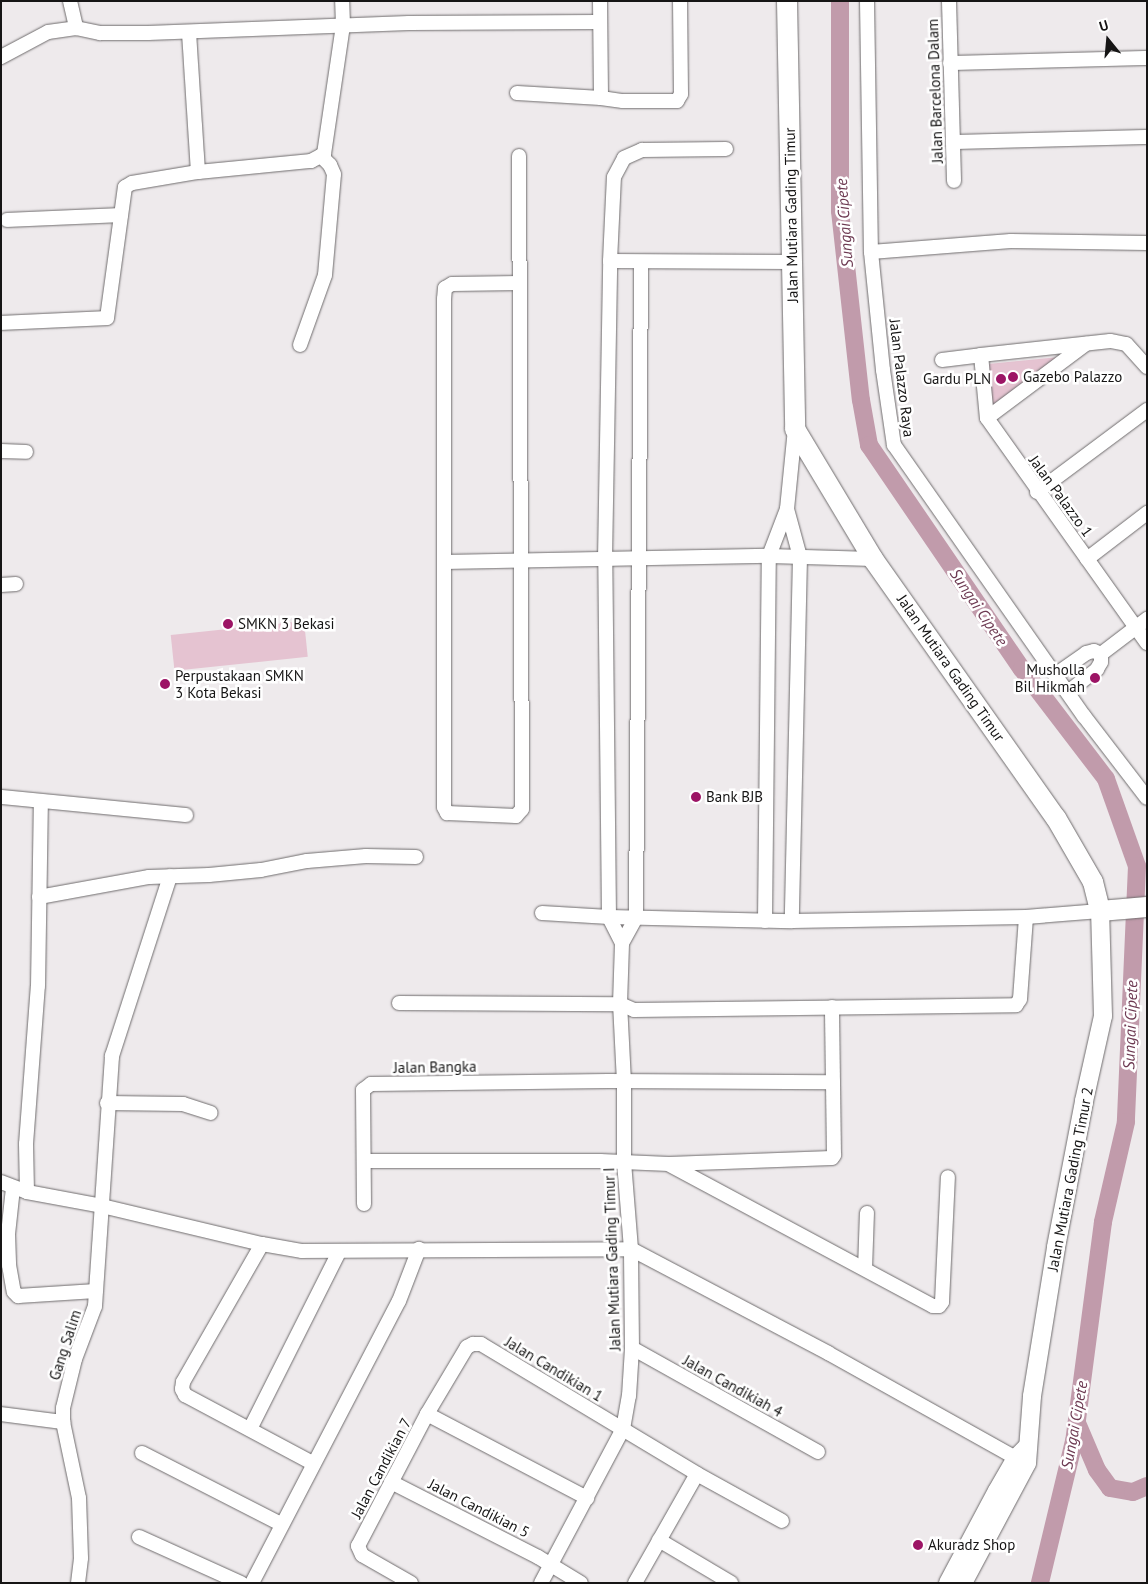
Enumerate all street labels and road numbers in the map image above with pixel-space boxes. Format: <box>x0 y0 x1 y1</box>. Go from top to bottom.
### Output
street label: Jalan Barcelona Dalam <box>923 18 947 164</box>
street label: Jalan Mutiara Gading Timur <box>780 127 802 303</box>
street label: Jalan Palazzo Raya <box>886 318 918 438</box>
street label: Jalan Palazzo 1 <box>1025 452 1097 540</box>
street label: Jalan Mutiara Gading Timur <box>893 591 1009 745</box>
street label: Jalan Bangka <box>393 1057 477 1077</box>
street label: Jalan Mutiara Gading Timur 2 <box>1043 1085 1097 1273</box>
street label: Jalan Mutiara Gading Timur I <box>600 1167 624 1351</box>
street label: Gang Salim <box>45 1308 85 1382</box>
street label: Jalan Candikian 1 <box>502 1333 606 1405</box>
street label: Jalan Candikiah 4 <box>680 1351 786 1421</box>
street label: Jalan Candikian 7 <box>347 1415 415 1521</box>
street label: Jalan Candikian 5 <box>426 1475 532 1541</box>

